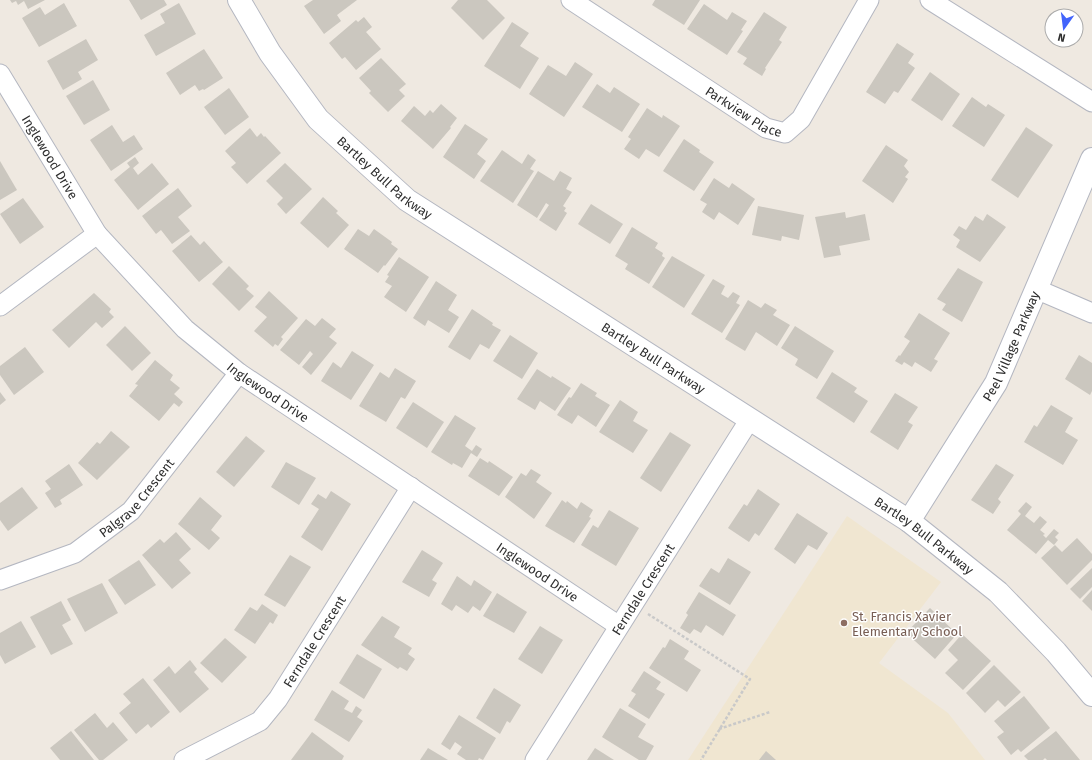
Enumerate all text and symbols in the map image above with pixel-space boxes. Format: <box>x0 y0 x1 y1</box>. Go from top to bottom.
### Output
north arrow <box>1044 8 1084 48</box>
text: N <box>1057 30 1067 44</box>
street label: Parkview Place <box>703 83 783 140</box>
street label: Inglewood Drive <box>19 113 81 202</box>
street label: Bartley Bull Parkway <box>334 133 435 222</box>
street label: Peel Village Parkway <box>980 288 1043 404</box>
street label: Bartley Bull Parkway <box>599 319 708 397</box>
street label: Inglewood Drive <box>224 359 311 425</box>
street label: Palgrave Crescent <box>96 455 177 540</box>
street label: Bartley Bull Parkway <box>872 494 977 578</box>
street label: Inglewood Drive <box>493 540 581 605</box>
street label: Ferndale Crescent <box>609 541 678 638</box>
street label: Ferndale Crescent <box>280 593 349 690</box>
place label: St. Francis Xavier Elementary School <box>852 609 962 639</box>
marker: St. Francis Xavier Elementary School <box>839 618 849 628</box>

